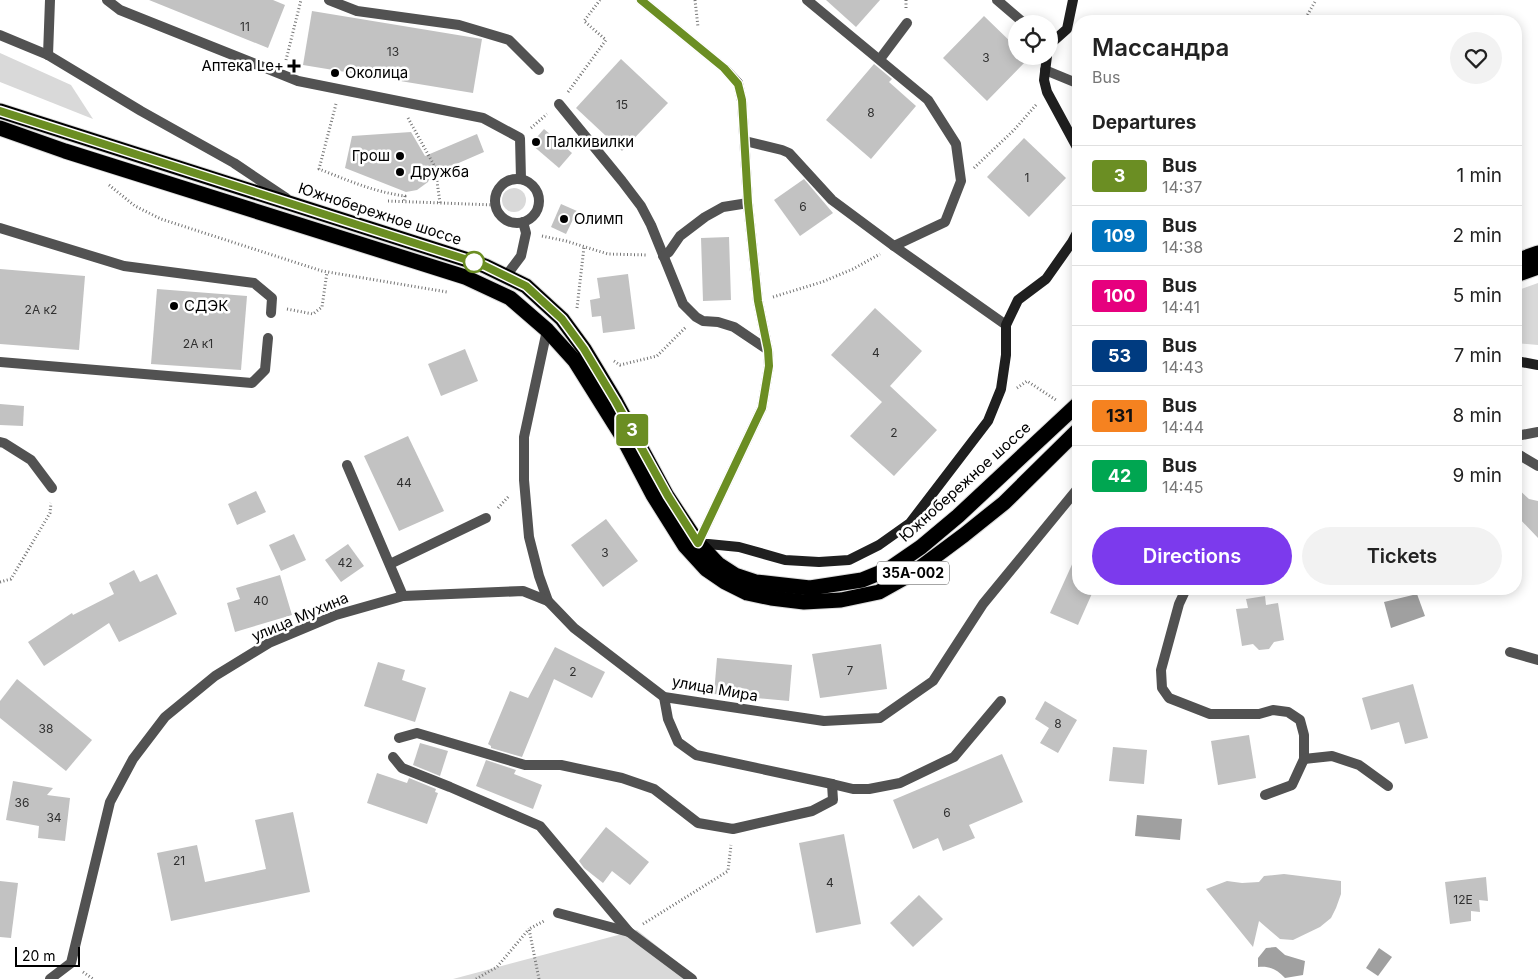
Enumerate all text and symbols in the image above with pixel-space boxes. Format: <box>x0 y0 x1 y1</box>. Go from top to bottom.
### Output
map controls <box>1008 15 1058 65</box>
button: locate <box>1008 15 1058 65</box>
house number: 11 <box>240 19 250 34</box>
button: heart <box>1450 32 1502 84</box>
text: Массандра <box>1092 33 1229 62</box>
house number: 13 <box>387 44 399 59</box>
house number: 3 <box>982 50 990 65</box>
place label: Аптека Le+ <box>201 56 284 75</box>
marker: Аптека Le+ <box>288 60 300 72</box>
place label: Околица <box>345 63 408 82</box>
marker: Околица <box>329 67 341 79</box>
text: Bus <box>1092 67 1120 87</box>
house number: 15 <box>616 97 628 112</box>
house number: 8 <box>867 105 875 120</box>
text: Departures <box>1092 111 1196 134</box>
place label: Палкивилки <box>546 132 634 151</box>
marker: Палкивилки <box>530 136 542 148</box>
place label: Грош <box>352 146 390 165</box>
marker: Грош <box>394 150 406 162</box>
text: Bus <box>1162 154 1197 177</box>
place label: Дружба <box>410 162 469 181</box>
text: 1 min <box>1456 164 1502 187</box>
text: 3 <box>1114 165 1125 186</box>
marker: Дружба <box>394 166 406 178</box>
house number: 1 <box>1025 170 1029 185</box>
text: 14:37 <box>1162 177 1202 197</box>
street label: Южнобережное шоссе <box>296 178 464 249</box>
house number: 6 <box>799 199 807 214</box>
place label: Олимп <box>574 209 623 228</box>
marker: Олимп <box>558 213 570 225</box>
text: Bus <box>1162 214 1197 237</box>
text: 2 min <box>1453 224 1502 247</box>
text: 109 <box>1104 225 1135 246</box>
text: 14:38 <box>1162 237 1203 257</box>
unlabelled marker <box>463 251 485 273</box>
text: Bus <box>1162 274 1197 297</box>
text: 5 min <box>1453 284 1502 307</box>
text: 100 <box>1103 285 1136 306</box>
place label: СДЭК <box>184 296 228 315</box>
text: 14:41 <box>1162 297 1200 317</box>
marker: СДЭК <box>168 300 180 312</box>
house number: 2А к2 <box>25 302 57 317</box>
text: Bus <box>1162 334 1197 357</box>
house number: 2А к1 <box>183 336 213 351</box>
text: 7 min <box>1453 344 1502 367</box>
house number: 4 <box>872 345 880 360</box>
text: 53 <box>1108 345 1131 366</box>
text: 14:43 <box>1162 357 1204 377</box>
text: Bus <box>1162 394 1197 417</box>
text: 8 min <box>1452 404 1502 427</box>
text: 131 <box>1106 405 1133 426</box>
line badge: 3 <box>616 414 648 446</box>
street label: Южнобережное шоссе <box>895 417 1034 546</box>
text: 14:44 <box>1162 417 1204 437</box>
text: 3 <box>626 419 638 440</box>
house number: 2 <box>890 425 898 440</box>
text: Bus <box>1162 454 1197 477</box>
text: 9 min <box>1452 464 1502 487</box>
text: 42 <box>1108 465 1131 486</box>
house number: 44 <box>396 475 412 490</box>
text: 14:45 <box>1162 477 1204 497</box>
button: Directions <box>1092 527 1292 585</box>
button: Tickets <box>1302 527 1502 585</box>
house number: 3 <box>601 545 609 560</box>
house number: 42 <box>337 555 353 570</box>
road number: 35А-002 <box>877 562 949 584</box>
street label: улица Мухина <box>249 588 351 645</box>
house number: 40 <box>253 593 269 608</box>
house number: 7 <box>847 663 854 678</box>
house number: 2 <box>569 664 577 679</box>
street label: улица Мира <box>671 672 760 705</box>
house number: 8 <box>1054 716 1062 731</box>
house number: 38 <box>39 721 53 736</box>
house number: 36 <box>15 795 29 810</box>
house number: 6 <box>943 805 951 820</box>
house number: 34 <box>46 810 62 825</box>
house number: 21 <box>173 853 185 868</box>
house number: 4 <box>826 875 834 890</box>
house number: 12Е <box>1453 892 1473 907</box>
scale bar <box>15 944 80 967</box>
text: 20 m <box>22 947 56 964</box>

